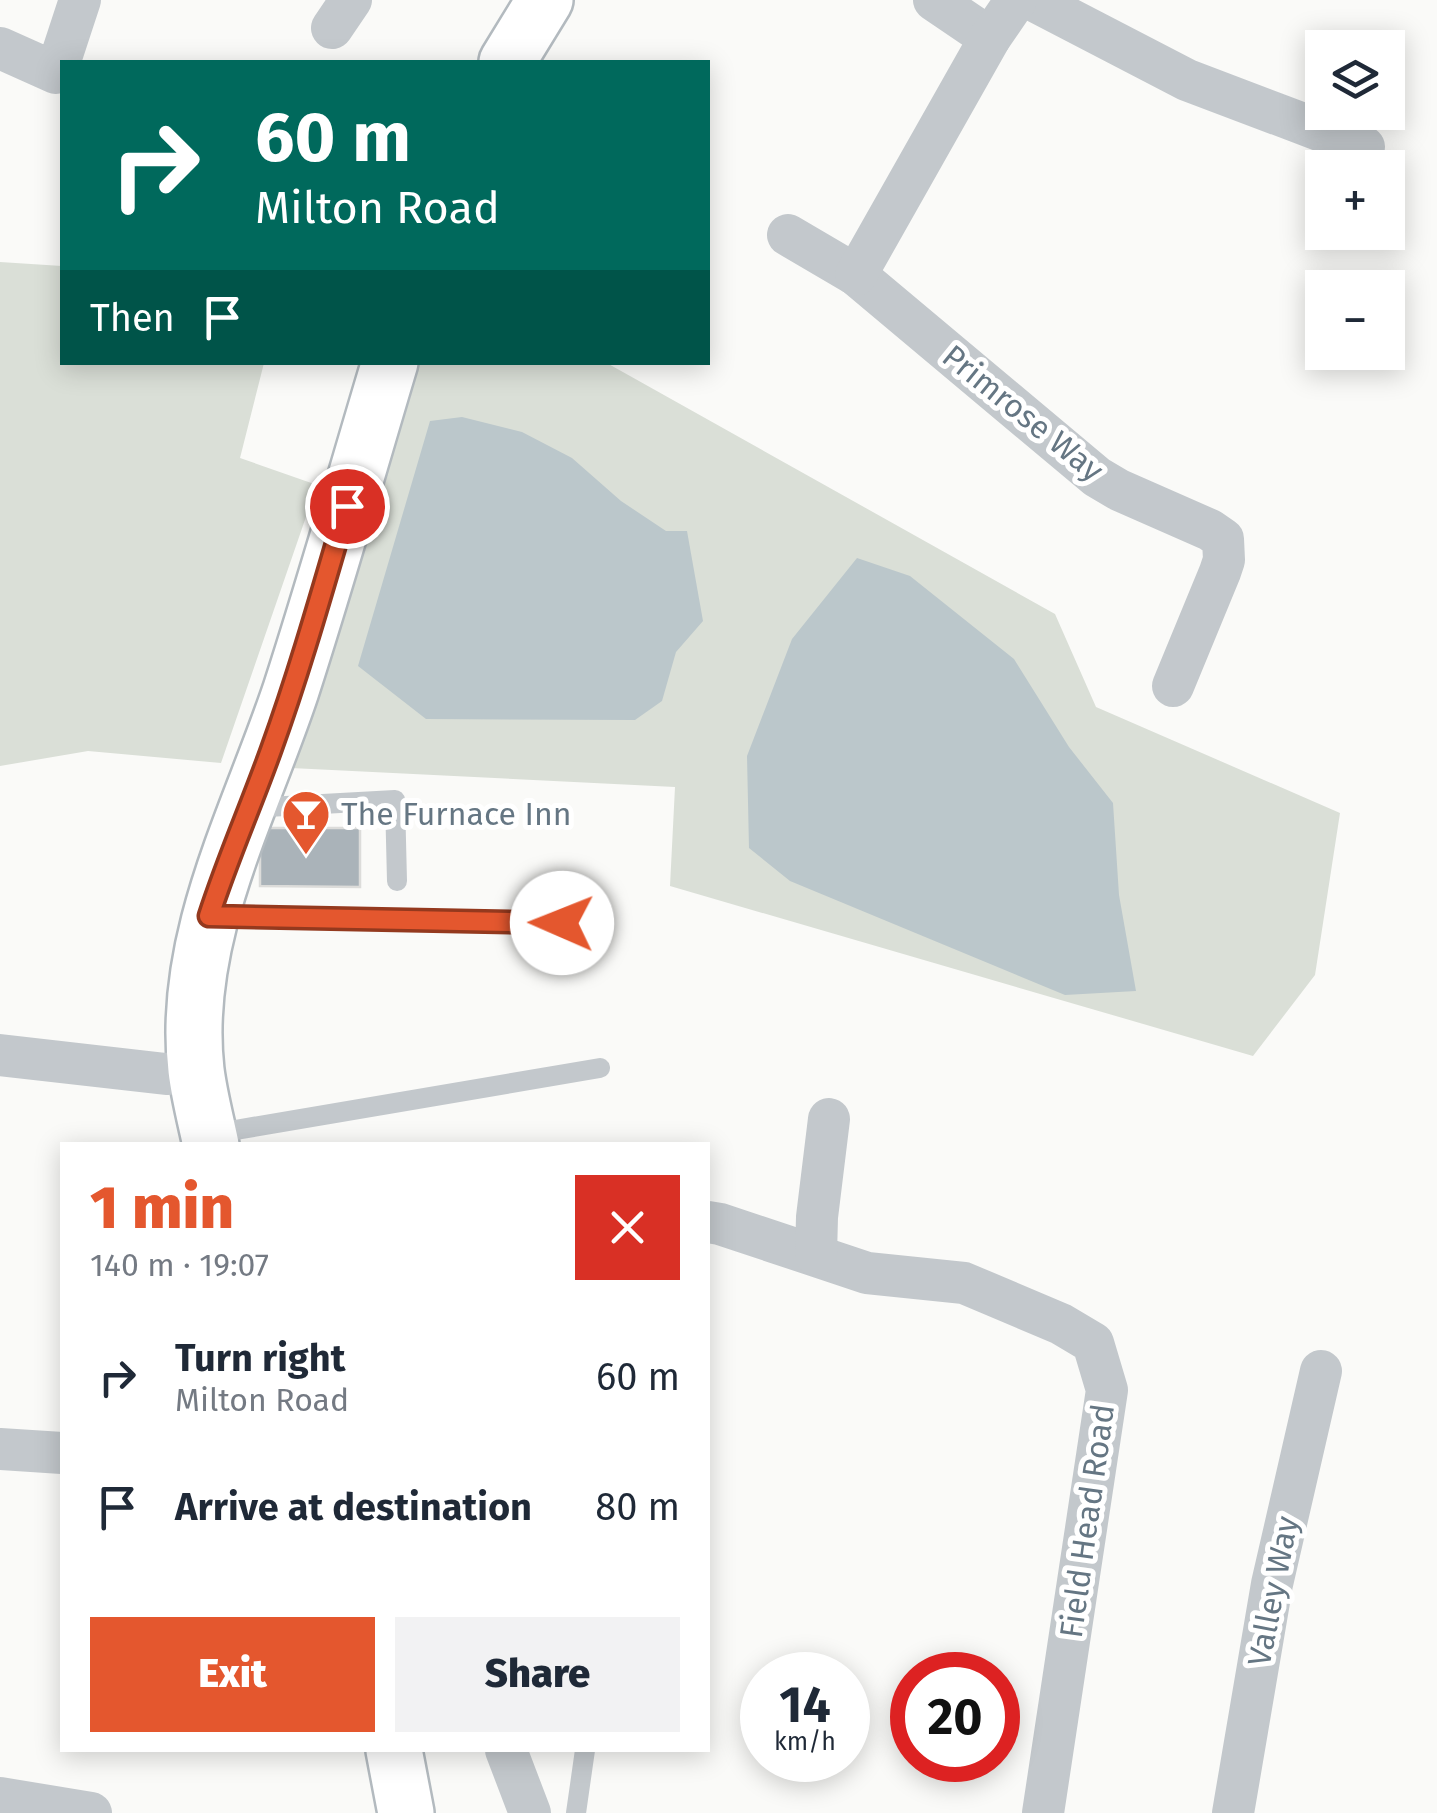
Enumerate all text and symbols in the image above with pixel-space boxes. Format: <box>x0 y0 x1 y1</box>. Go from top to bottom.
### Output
map controls <box>1305 30 1405 370</box>
button: layers <box>1305 30 1405 130</box>
text: 60 m <box>255 96 411 180</box>
icon: right <box>90 100 220 230</box>
button: + <box>1305 150 1405 250</box>
text: Milton Road <box>255 181 500 235</box>
button: − <box>1305 270 1405 370</box>
icon: arrive <box>195 290 250 345</box>
text: Then <box>90 295 175 341</box>
street label: Primrose Way <box>935 337 1111 490</box>
pin <box>305 464 390 549</box>
icon: arrive <box>320 479 375 534</box>
bar icon: The Furnace Inn <box>280 788 332 856</box>
place label: The Furnace Inn <box>341 795 571 833</box>
position arrow <box>510 871 614 975</box>
text: 1 min <box>90 1172 234 1244</box>
button: close <box>575 1175 680 1280</box>
text: 140 m · 19:07 <box>90 1246 269 1284</box>
text: Turn right <box>175 1335 345 1381</box>
icon: right <box>90 1350 145 1405</box>
text: 60 m <box>596 1354 680 1400</box>
text: Milton Road <box>175 1381 349 1419</box>
street label: Field Head Road <box>1052 1402 1122 1640</box>
icon: arrive <box>90 1480 145 1535</box>
text: Arrive at destination <box>175 1484 532 1530</box>
text: 80 m <box>595 1484 680 1530</box>
street label: Valley Way <box>1240 1513 1306 1669</box>
button: Exit <box>90 1617 375 1732</box>
button: Share <box>395 1617 680 1732</box>
speed limit sign: 20 <box>890 1652 1020 1782</box>
text: 14 <box>779 1675 831 1735</box>
text: km/h <box>774 1727 836 1757</box>

